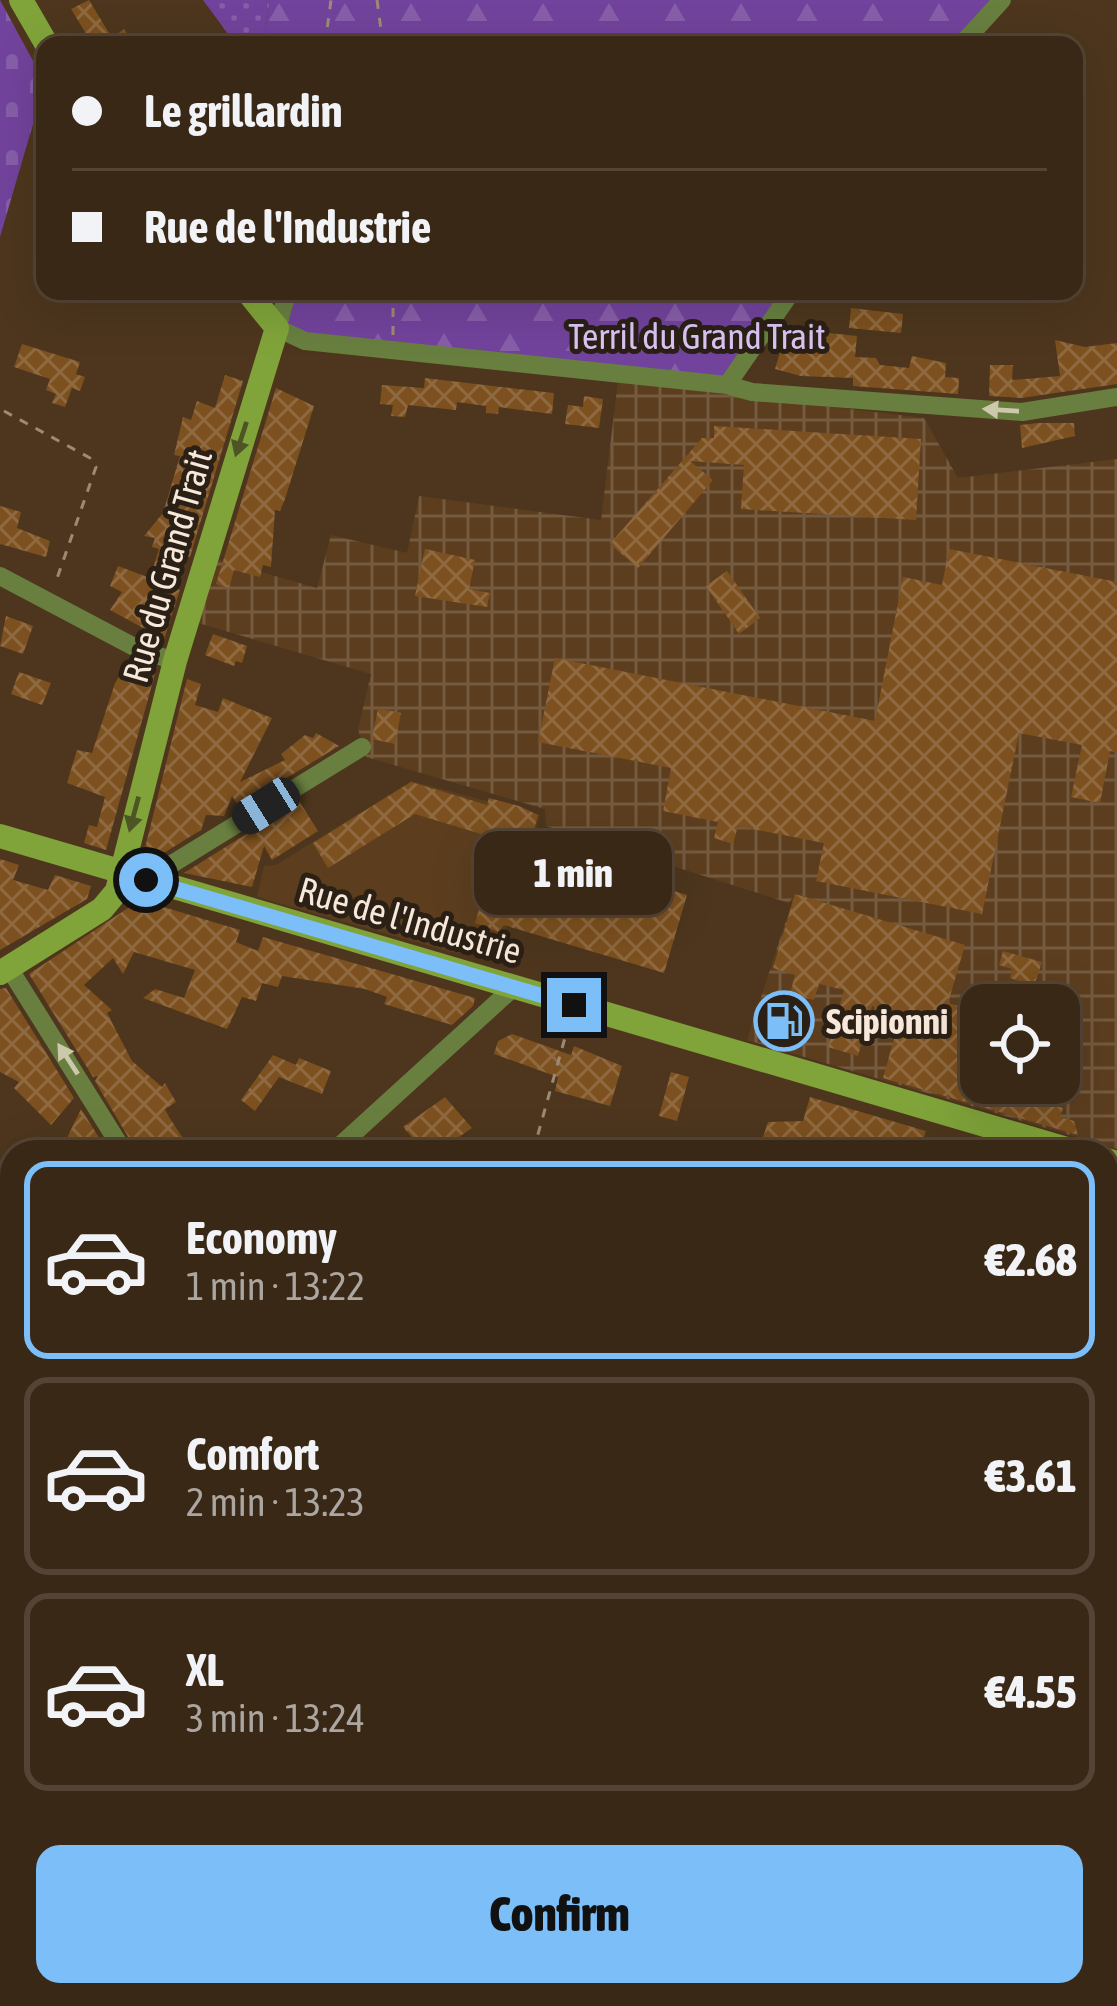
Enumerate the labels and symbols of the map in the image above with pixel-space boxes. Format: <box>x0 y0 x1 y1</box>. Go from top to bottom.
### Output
park label: Terril du Grand Trait <box>568 315 826 357</box>
one-way arrow <box>982 401 1019 420</box>
one-way arrow <box>231 421 250 458</box>
street label: Rue du Grand Trait <box>114 445 220 687</box>
car <box>226 772 306 840</box>
one-way arrow <box>123 796 142 833</box>
callout: 1 min <box>475 831 673 915</box>
route start <box>119 853 173 907</box>
street label: Rue de l'Industrie <box>294 868 526 972</box>
route end <box>547 978 601 1032</box>
fuel station icon: Scipionni <box>753 990 815 1052</box>
place label: Scipionni <box>826 1000 948 1042</box>
one-way arrow <box>58 1042 80 1075</box>

